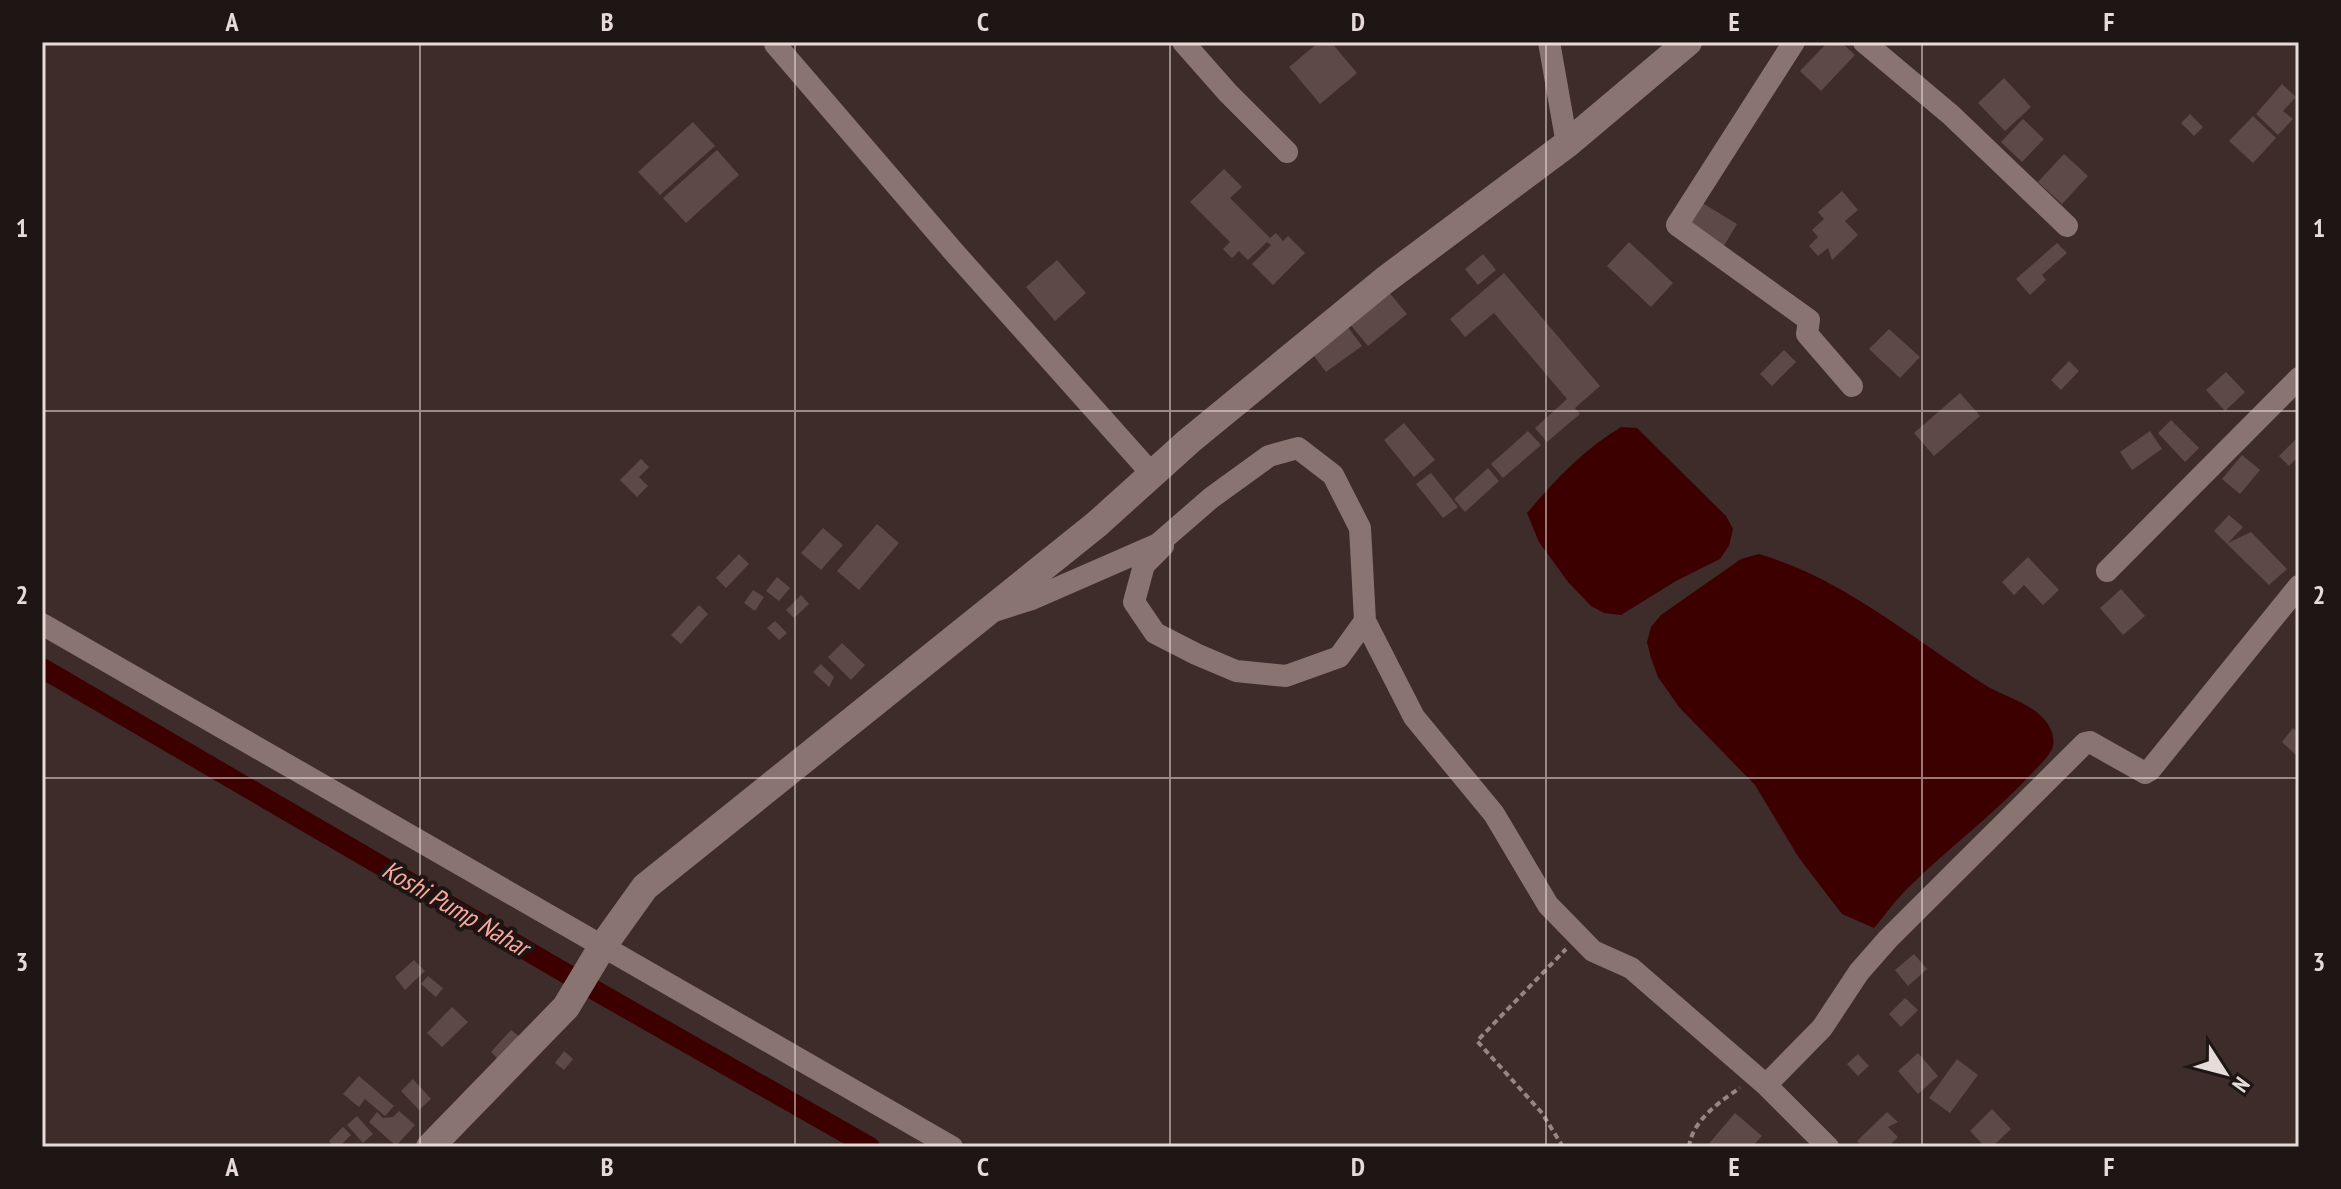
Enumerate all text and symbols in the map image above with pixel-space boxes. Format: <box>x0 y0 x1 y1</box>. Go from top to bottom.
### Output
text: A <box>224 5 239 38</box>
text: B <box>601 5 614 38</box>
text: C <box>977 5 989 38</box>
text: D <box>1351 5 1365 38</box>
text: E <box>1728 5 1740 38</box>
text: F <box>2104 5 2115 38</box>
text: 1 <box>16 211 28 244</box>
text: 1 <box>2313 211 2325 244</box>
text: 2 <box>16 578 28 611</box>
text: 2 <box>2313 578 2325 611</box>
water label: Koshi Pump Nahar <box>377 853 539 965</box>
text: 3 <box>16 945 28 978</box>
text: 3 <box>2313 945 2325 978</box>
north arrow <box>2185 1033 2265 1113</box>
text: N <box>2226 1072 2256 1098</box>
text: A <box>224 1150 239 1183</box>
text: B <box>601 1150 614 1183</box>
text: C <box>977 1150 989 1183</box>
text: D <box>1351 1150 1365 1183</box>
text: E <box>1728 1150 1740 1183</box>
text: F <box>2104 1150 2115 1183</box>

